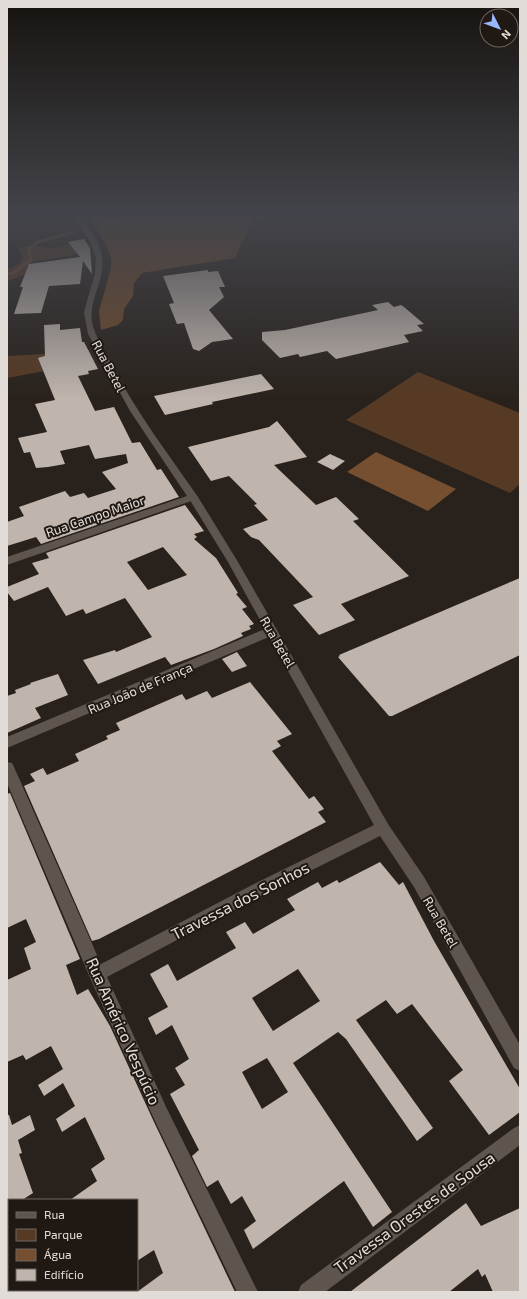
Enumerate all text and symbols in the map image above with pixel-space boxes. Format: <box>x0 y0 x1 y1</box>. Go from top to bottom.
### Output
north arrow <box>479 8 519 48</box>
text: N <box>499 28 514 42</box>
street label: Rua Betel <box>89 337 129 395</box>
street label: Rua Campo Maior <box>43 492 147 540</box>
street label: Rua Betel <box>257 614 299 671</box>
street label: Rua João de França <box>85 659 195 718</box>
street label: Travessa dos Sonhos <box>168 857 312 943</box>
street label: Rua Betel <box>420 894 462 951</box>
street label: Rua Américo Vespúcio <box>83 954 165 1108</box>
street label: Travessa Orestes de Sousa <box>330 1147 498 1277</box>
legend <box>8 1199 138 1291</box>
text: Rua <box>44 1207 65 1221</box>
text: Parque <box>44 1227 82 1241</box>
text: Água <box>44 1247 72 1261</box>
text: Edifício <box>44 1267 84 1281</box>

